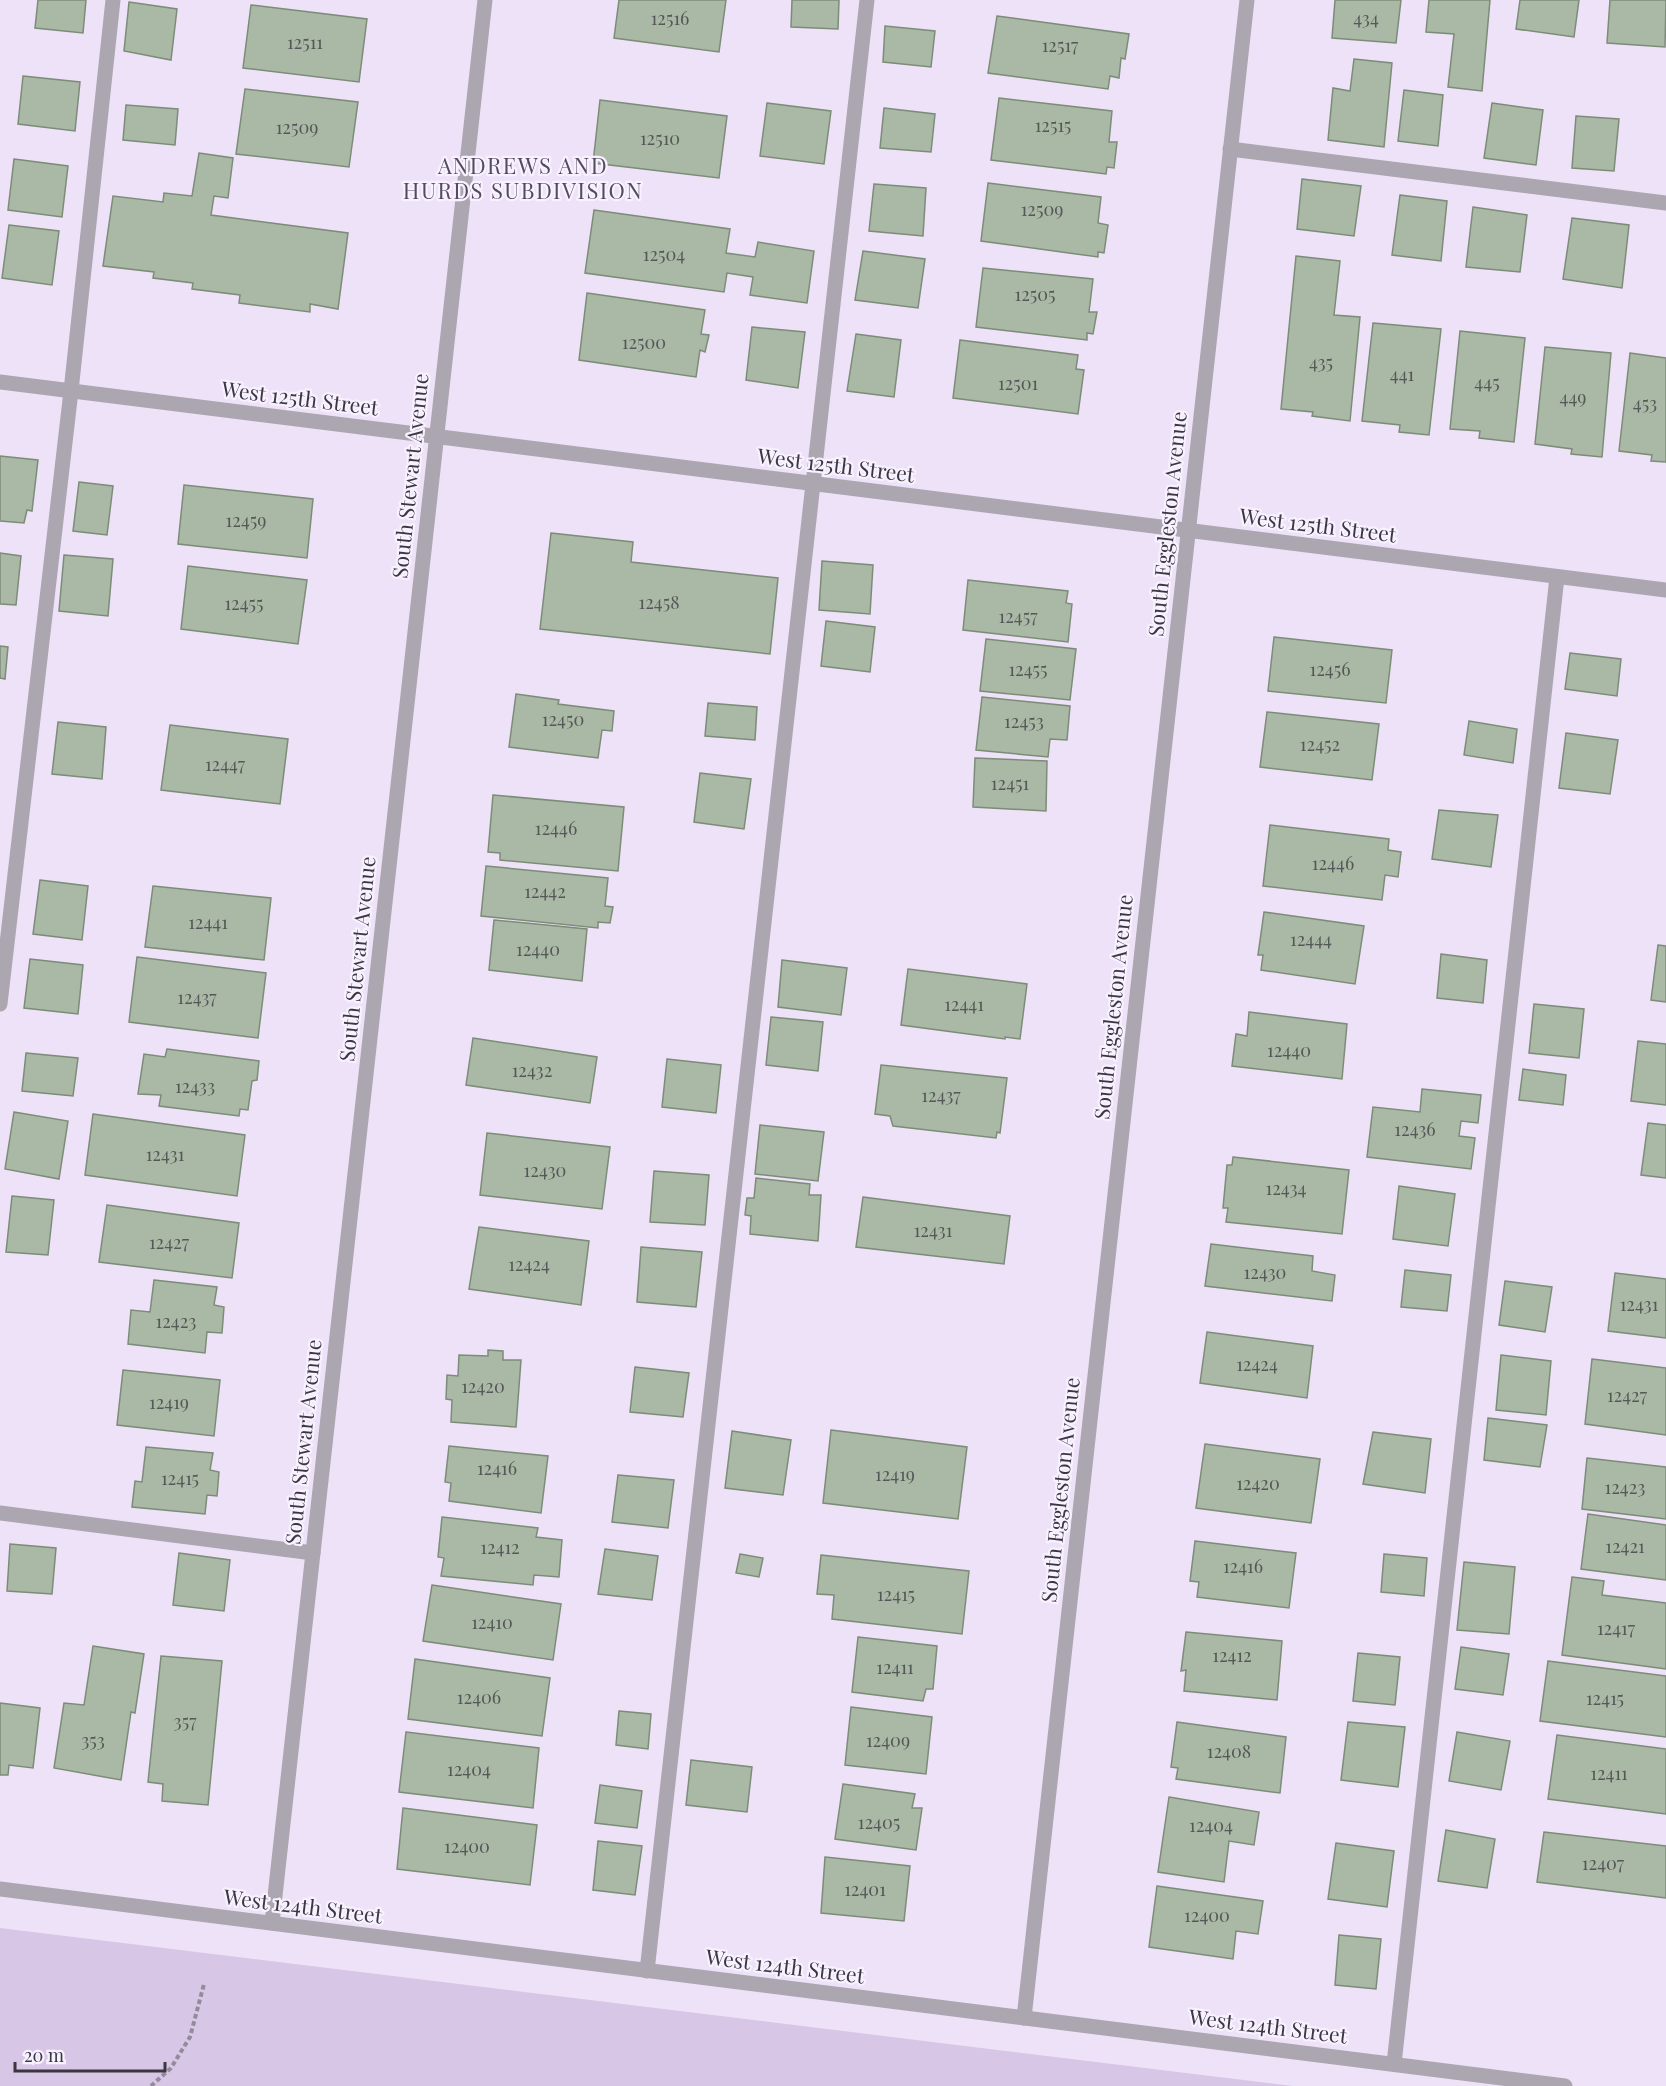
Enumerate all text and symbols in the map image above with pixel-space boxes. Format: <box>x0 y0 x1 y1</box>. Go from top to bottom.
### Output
house number: 12516 <box>651 6 689 30</box>
house number: 434 <box>1353 6 1379 30</box>
house number: 12511 <box>287 30 323 54</box>
house number: 12517 <box>1042 33 1079 57</box>
house number: 12515 <box>1035 113 1071 137</box>
house number: 12509 <box>276 115 318 139</box>
house number: 12510 <box>640 126 680 150</box>
district label: ANDREWS AND HURDS SUBDIVISION <box>403 150 643 205</box>
house number: 12509 <box>1021 197 1063 221</box>
house number: 12504 <box>643 242 685 266</box>
house number: 12505 <box>1014 282 1056 306</box>
house number: 12500 <box>622 330 666 354</box>
house number: 435 <box>1309 350 1333 374</box>
house number: 441 <box>1390 362 1415 386</box>
house number: 445 <box>1474 370 1500 394</box>
house number: 12501 <box>998 371 1038 395</box>
street label: South Stewart Avenue <box>384 372 434 580</box>
street label: West 125th Street <box>219 373 381 421</box>
house number: 449 <box>1560 385 1586 409</box>
house number: 453 <box>1633 391 1657 415</box>
street label: South Eggleston Avenue <box>1140 410 1192 638</box>
street label: West 125th Street <box>755 440 917 488</box>
street label: West 125th Street <box>1237 500 1399 548</box>
house number: 12459 <box>226 508 266 532</box>
house number: 12458 <box>638 590 680 614</box>
house number: 12455 <box>224 591 264 615</box>
house number: 12457 <box>999 604 1038 628</box>
house number: 12455 <box>1008 657 1048 681</box>
house number: 12456 <box>1310 657 1350 681</box>
house number: 12450 <box>542 707 584 731</box>
house number: 12453 <box>1004 709 1044 733</box>
house number: 12452 <box>1300 732 1340 756</box>
house number: 12447 <box>205 752 246 776</box>
house number: 12451 <box>991 771 1029 795</box>
house number: 12446 <box>535 816 577 840</box>
house number: 12446 <box>1312 851 1354 875</box>
street label: South Stewart Avenue <box>331 855 381 1063</box>
house number: 12442 <box>524 879 566 903</box>
street label: South Eggleston Avenue <box>1086 893 1138 1121</box>
house number: 12441 <box>188 910 228 934</box>
house number: 12444 <box>1290 927 1332 951</box>
house number: 12440 <box>516 937 560 961</box>
house number: 12437 <box>177 985 217 1009</box>
house number: 12441 <box>944 992 984 1016</box>
house number: 12440 <box>1267 1038 1311 1062</box>
house number: 12432 <box>512 1058 552 1082</box>
house number: 12433 <box>175 1074 215 1098</box>
house number: 12437 <box>921 1083 961 1107</box>
house number: 12436 <box>1394 1117 1436 1141</box>
house number: 12431 <box>146 1142 185 1166</box>
house number: 12430 <box>524 1158 566 1182</box>
house number: 12434 <box>1266 1176 1307 1200</box>
house number: 12431 <box>914 1218 953 1242</box>
house number: 12427 <box>149 1230 190 1254</box>
house number: 12424 <box>508 1252 550 1276</box>
house number: 12430 <box>1244 1260 1286 1284</box>
house number: 12431 <box>1620 1292 1659 1316</box>
house number: 12423 <box>156 1309 196 1333</box>
street label: South Stewart Avenue <box>277 1338 327 1546</box>
house number: 12424 <box>1236 1352 1278 1376</box>
house number: 12420 <box>461 1374 505 1398</box>
street label: South Eggleston Avenue <box>1033 1376 1085 1604</box>
house number: 12427 <box>1607 1383 1648 1407</box>
house number: 12419 <box>149 1390 189 1414</box>
house number: 12416 <box>477 1456 517 1480</box>
house number: 12419 <box>875 1462 915 1486</box>
house number: 12415 <box>161 1466 199 1490</box>
house number: 12420 <box>1236 1471 1280 1495</box>
house number: 12423 <box>1605 1475 1645 1499</box>
house number: 12421 <box>1605 1534 1645 1558</box>
house number: 12412 <box>480 1535 520 1559</box>
house number: 12416 <box>1223 1554 1263 1578</box>
house number: 12415 <box>877 1582 915 1606</box>
house number: 12410 <box>471 1610 513 1634</box>
house number: 12417 <box>1597 1616 1636 1640</box>
house number: 12412 <box>1212 1643 1252 1667</box>
house number: 12411 <box>876 1655 914 1679</box>
house number: 12406 <box>457 1685 501 1709</box>
house number: 12415 <box>1586 1686 1624 1710</box>
house number: 357 <box>174 1709 197 1733</box>
house number: 353 <box>81 1728 105 1752</box>
house number: 12409 <box>866 1728 910 1752</box>
house number: 12408 <box>1207 1739 1251 1763</box>
house number: 12404 <box>447 1757 491 1781</box>
house number: 12411 <box>1590 1761 1628 1785</box>
house number: 12405 <box>858 1810 900 1834</box>
house number: 12404 <box>1189 1813 1233 1837</box>
house number: 12400 <box>444 1834 490 1858</box>
house number: 12407 <box>1582 1851 1625 1875</box>
house number: 12401 <box>844 1877 886 1901</box>
street label: West 124th Street <box>221 1881 385 1929</box>
house number: 12400 <box>1184 1903 1230 1927</box>
street label: West 124th Street <box>703 1941 867 1989</box>
street label: West 124th Street <box>1186 2001 1350 2049</box>
scale bar <box>15 2035 165 2073</box>
text: 20 m <box>24 2043 64 2067</box>

